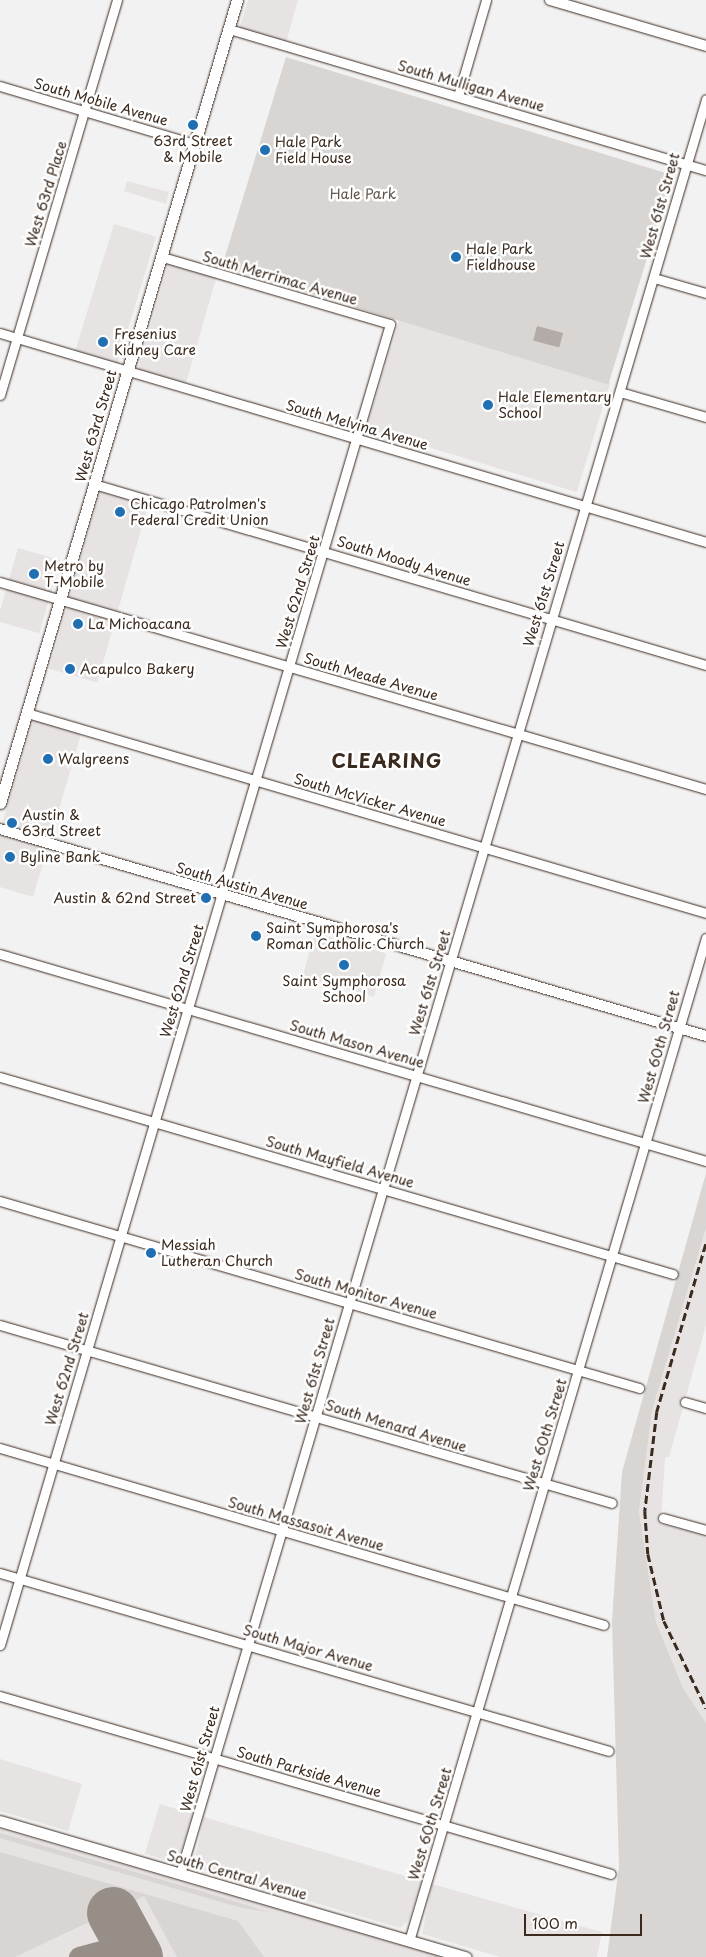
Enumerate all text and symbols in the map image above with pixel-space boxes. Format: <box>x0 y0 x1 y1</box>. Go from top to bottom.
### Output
street label: South Mulligan Avenue <box>395 57 547 115</box>
street label: South Mobile Avenue <box>31 75 171 129</box>
marker: 63rd Street & Mobile <box>187 119 199 131</box>
place label: 63rd Street & Mobile <box>153 133 233 166</box>
place label: Hale Park Field House <box>275 134 352 166</box>
street label: West 63rd Place <box>22 139 70 249</box>
marker: Hale Park Field House <box>259 144 271 156</box>
street label: West 61st Street <box>637 150 683 262</box>
park label: Hale Park <box>329 186 397 202</box>
place label: Hale Park Fieldhouse <box>466 241 536 274</box>
street label: South Merrimac Avenue <box>201 248 359 308</box>
marker: Hale Park Fieldhouse <box>450 251 462 263</box>
place label: Fresenius Kidney Care <box>114 326 196 358</box>
marker: Fresenius Kidney Care <box>96 335 110 349</box>
street label: West 63rd Street <box>72 368 120 484</box>
place label: Hale Elementary School <box>498 389 611 422</box>
street label: South Melvina Avenue <box>283 396 431 454</box>
marker: Hale Elementary School <box>482 399 494 411</box>
place label: Chicago Patrolmen's Federal Credit Union <box>130 496 270 528</box>
marker: Chicago Patrolmen's Federal Credit Union <box>114 506 126 518</box>
street label: South Moody Avenue <box>334 532 474 590</box>
street label: West 62nd Street <box>273 533 323 651</box>
street label: West 61st Street <box>520 538 568 650</box>
place label: Metro by T-Mobile <box>44 558 104 590</box>
marker: Metro by T-Mobile <box>28 568 40 580</box>
place label: La Michoacana <box>88 616 191 632</box>
marker: La Michoacana <box>72 618 84 630</box>
street label: South Meade Avenue <box>302 650 440 704</box>
place label: Acapulco Bakery <box>80 661 195 677</box>
marker: Acapulco Bakery <box>64 663 76 675</box>
district label: CLEARING <box>330 750 444 772</box>
place label: Walgreens <box>58 751 129 767</box>
marker: Walgreens <box>42 753 54 765</box>
street label: South McVicker Avenue <box>292 770 448 830</box>
place label: Austin & 63rd Street <box>22 807 101 840</box>
marker: Austin & 63rd Street <box>6 817 18 829</box>
place label: Byline Bank <box>20 849 101 865</box>
marker: Byline Bank <box>4 851 16 863</box>
street label: South Austin Avenue <box>173 859 311 913</box>
place label: Austin & 62nd Street <box>51 890 196 906</box>
marker: Austin & 62nd Street <box>200 892 212 904</box>
place label: Saint Symphorosa's Roman Catholic Church <box>266 920 425 952</box>
street label: West 62nd Street <box>157 922 207 1040</box>
street label: West 61st Street <box>406 927 454 1039</box>
marker: Saint Symphorosa's Roman Catholic Church <box>250 930 262 942</box>
marker: Saint Symphorosa School <box>338 959 350 971</box>
place label: Saint Symphorosa School <box>282 973 406 1006</box>
street label: West 60th Street <box>635 988 683 1106</box>
street label: South Mason Avenue <box>288 1017 426 1071</box>
street label: South Mayfield Avenue <box>263 1133 417 1191</box>
place label: Messiah Lutheran Church <box>161 1237 273 1270</box>
marker: Messiah Lutheran Church <box>145 1247 157 1259</box>
street label: South Monitor Avenue <box>292 1265 440 1323</box>
street label: West 62nd Street <box>42 1310 92 1428</box>
street label: West 61st Street <box>292 1315 338 1427</box>
street label: West 60th Street <box>520 1376 570 1494</box>
street label: South Menard Avenue <box>322 1396 470 1456</box>
street label: South Massasoit Avenue <box>226 1494 386 1554</box>
street label: South Major Avenue <box>241 1621 375 1675</box>
street label: West 61st Street <box>177 1703 223 1815</box>
street label: South Parkside Avenue <box>234 1743 384 1801</box>
street label: West 60th Street <box>405 1765 455 1883</box>
street label: South Central Avenue <box>164 1847 310 1903</box>
scale bar <box>526 1904 644 1936</box>
text: 100 m <box>532 1911 578 1934</box>

